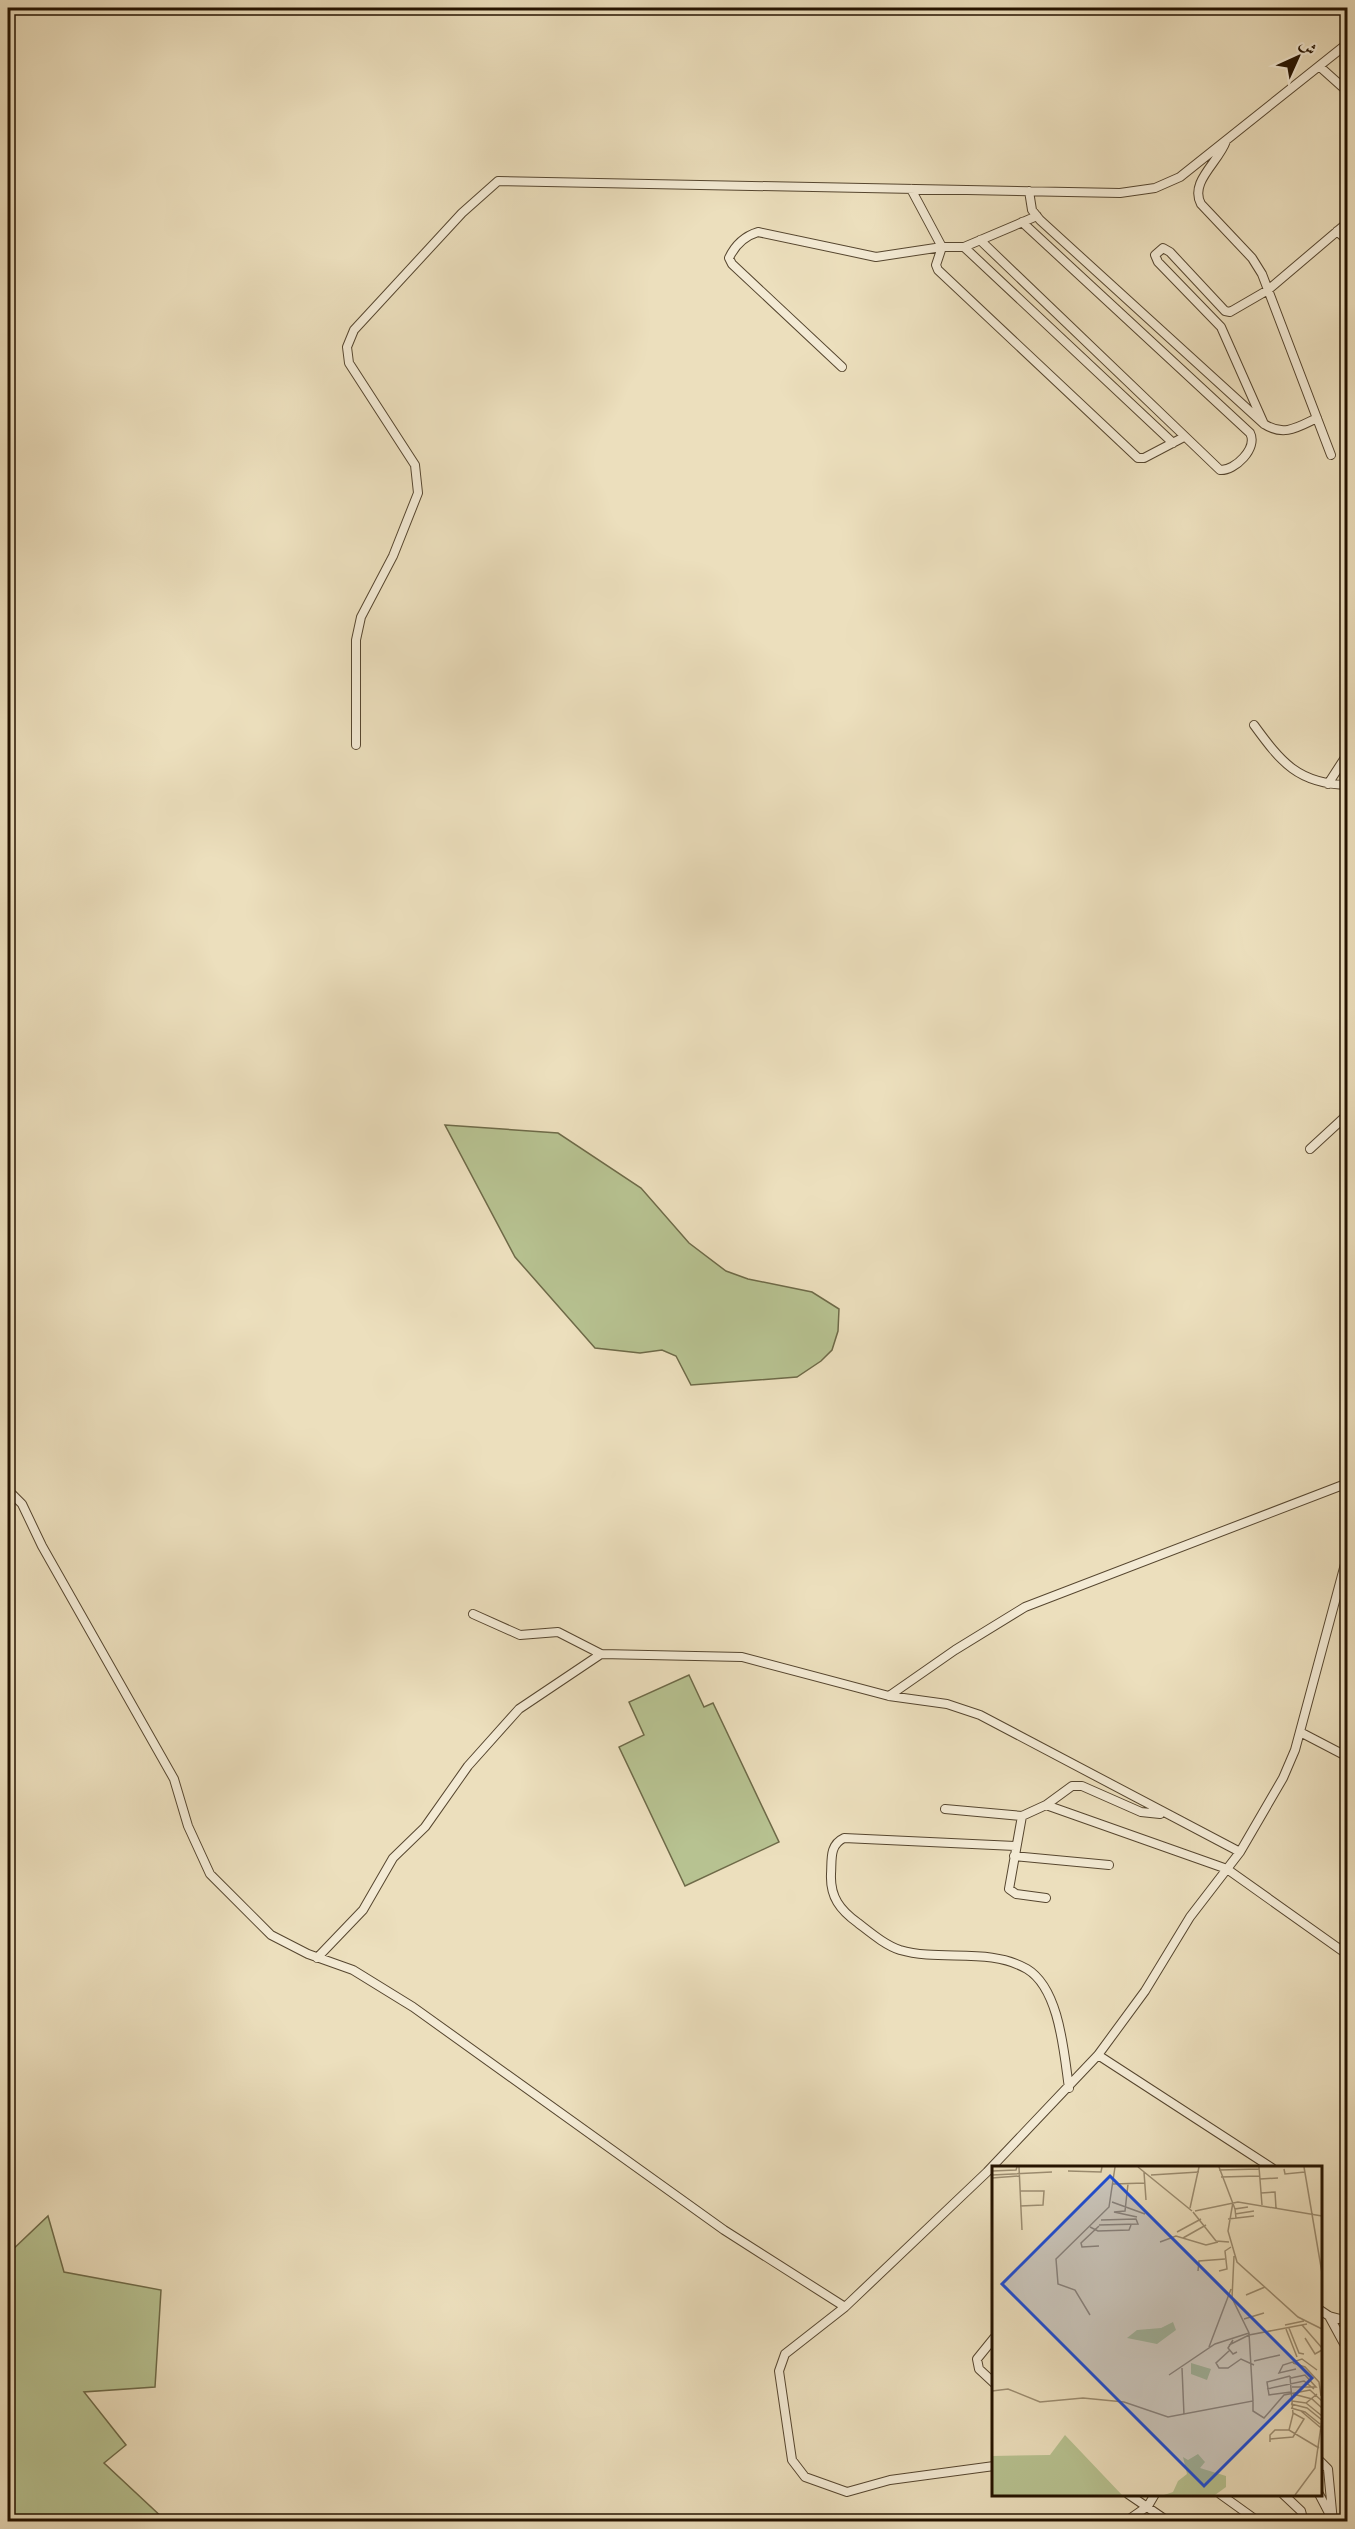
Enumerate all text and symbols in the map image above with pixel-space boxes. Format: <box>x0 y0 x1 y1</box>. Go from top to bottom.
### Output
north arrow <box>1268 27 1328 87</box>
text: ش <box>1296 37 1318 59</box>
inset map <box>992 2166 1322 2496</box>

